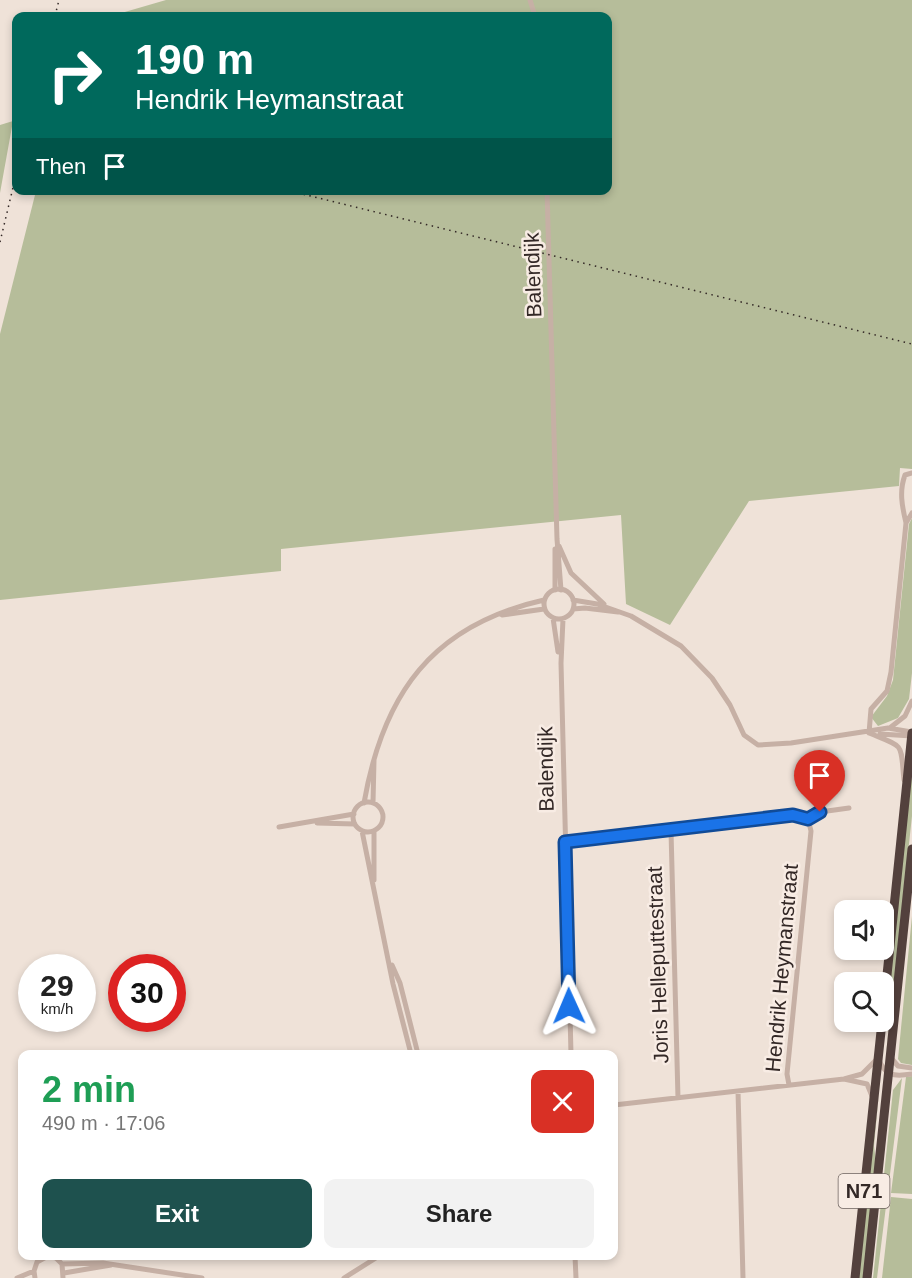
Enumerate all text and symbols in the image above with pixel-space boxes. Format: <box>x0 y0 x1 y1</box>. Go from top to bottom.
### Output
icon: right <box>36 36 114 114</box>
text: 190 m <box>135 36 254 83</box>
text: Hendrik Heymanstraat <box>135 85 404 115</box>
icon: arrive <box>98 150 131 183</box>
text: Then <box>36 154 86 179</box>
street label: Balendijk <box>520 232 545 318</box>
street label: Balendijk <box>533 726 558 812</box>
pin <box>794 750 845 812</box>
icon: arrive <box>803 759 836 792</box>
street label: Hendrik Heymanstraat <box>761 863 802 1073</box>
street label: Joris Helleputtestraat <box>643 866 672 1064</box>
map controls <box>834 900 894 1032</box>
button: sound <box>834 900 894 960</box>
speed limit sign: 30 <box>108 954 186 1032</box>
text: 29 <box>40 969 74 1002</box>
button: search <box>834 972 894 1032</box>
position arrow <box>537 974 601 1038</box>
text: km/h <box>41 1000 73 1017</box>
text: 2 min <box>42 1069 136 1110</box>
button: close <box>531 1070 594 1133</box>
text: 490 m · 17:06 <box>42 1112 165 1134</box>
road number: N71 <box>838 1174 890 1208</box>
button: Exit <box>42 1179 312 1248</box>
button: Share <box>324 1179 594 1248</box>

